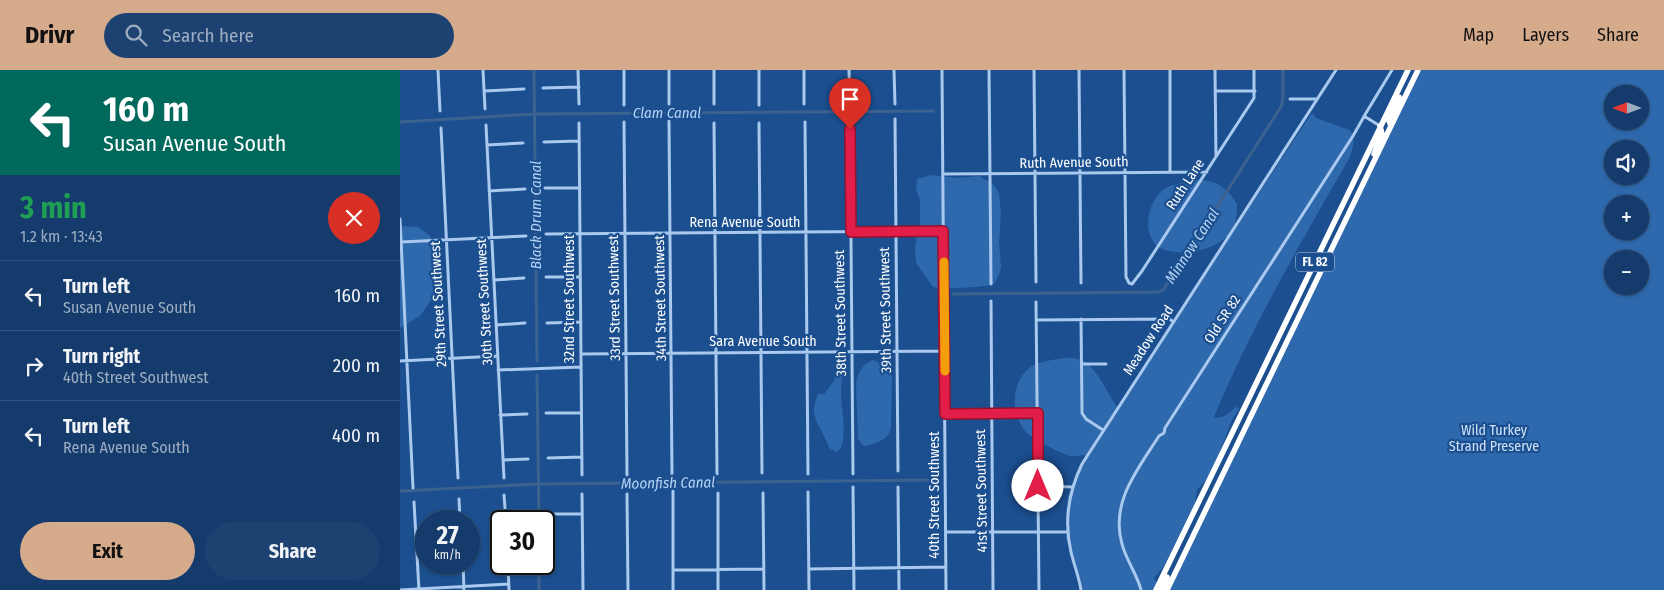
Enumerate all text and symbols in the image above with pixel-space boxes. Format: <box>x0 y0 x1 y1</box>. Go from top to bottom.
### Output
search box <box>104 13 454 58</box>
text: Drivr <box>25 21 74 49</box>
icon: search <box>122 21 150 49</box>
text: Search here <box>162 24 254 47</box>
text: Map <box>1463 24 1494 46</box>
text: Layers <box>1522 24 1569 46</box>
text: Share <box>1597 24 1639 46</box>
pin <box>829 78 871 129</box>
icon: arrive <box>836 85 864 113</box>
north arrow <box>1604 85 1649 130</box>
map controls <box>1604 85 1649 295</box>
text: 160 m <box>103 88 189 130</box>
icon: left <box>20 90 85 155</box>
water label: Clam Canal <box>633 104 701 122</box>
text: Susan Avenue South <box>103 130 286 157</box>
button: sound <box>1604 140 1649 185</box>
street label: Ruth Avenue South <box>1019 153 1129 172</box>
street label: Ruth Lane <box>1163 155 1208 213</box>
water label: Black Drum Canal <box>527 161 545 269</box>
text: 3 min <box>20 190 87 226</box>
button: close <box>328 192 380 244</box>
button: + <box>1604 195 1649 240</box>
water label: Minnow Canal <box>1161 205 1223 287</box>
street label: Rena Avenue South <box>690 214 800 231</box>
text: 1.2 km · 13:43 <box>20 227 103 246</box>
street label: 32nd Street Southwest <box>561 234 578 363</box>
street label: 34th Street Southwest <box>651 234 670 361</box>
street label: 33rd Street Southwest <box>605 235 624 361</box>
street label: 30th Street Southwest <box>473 238 496 366</box>
street label: 29th Street Southwest <box>427 240 450 367</box>
street label: 39th Street Southwest <box>876 246 895 373</box>
street label: 38th Street Southwest <box>831 249 850 376</box>
button: − <box>1604 250 1649 295</box>
road number: FL 82 <box>1296 252 1334 272</box>
text: Turn left <box>63 275 130 298</box>
icon: left <box>20 282 48 310</box>
text: 160 m <box>334 284 380 307</box>
street label: Old SR 82 <box>1201 292 1244 347</box>
text: Susan Avenue South <box>63 298 196 317</box>
street label: Meadow Road <box>1120 302 1177 378</box>
street label: Sara Avenue South <box>709 333 817 350</box>
text: Turn right <box>63 345 140 368</box>
icon: right <box>20 352 48 380</box>
text: 200 m <box>333 354 380 377</box>
text: 40th Street Southwest <box>63 368 208 387</box>
text: Turn left <box>63 415 130 438</box>
icon: left <box>20 422 48 450</box>
park label: Wild Turkey Strand Preserve <box>1449 422 1539 455</box>
text: 400 m <box>332 424 380 447</box>
street label: 41st Street Southwest <box>972 429 991 553</box>
street label: 40th Street Southwest <box>926 431 943 559</box>
text: Rena Avenue South <box>63 438 190 457</box>
position arrow <box>1011 459 1063 511</box>
water label: Moonfish Canal <box>621 473 715 493</box>
speed limit sign: 30 <box>490 510 555 575</box>
text: 27 <box>436 521 459 551</box>
button: Exit <box>20 522 195 580</box>
button: Share <box>205 522 380 580</box>
text: km/h <box>434 548 461 562</box>

